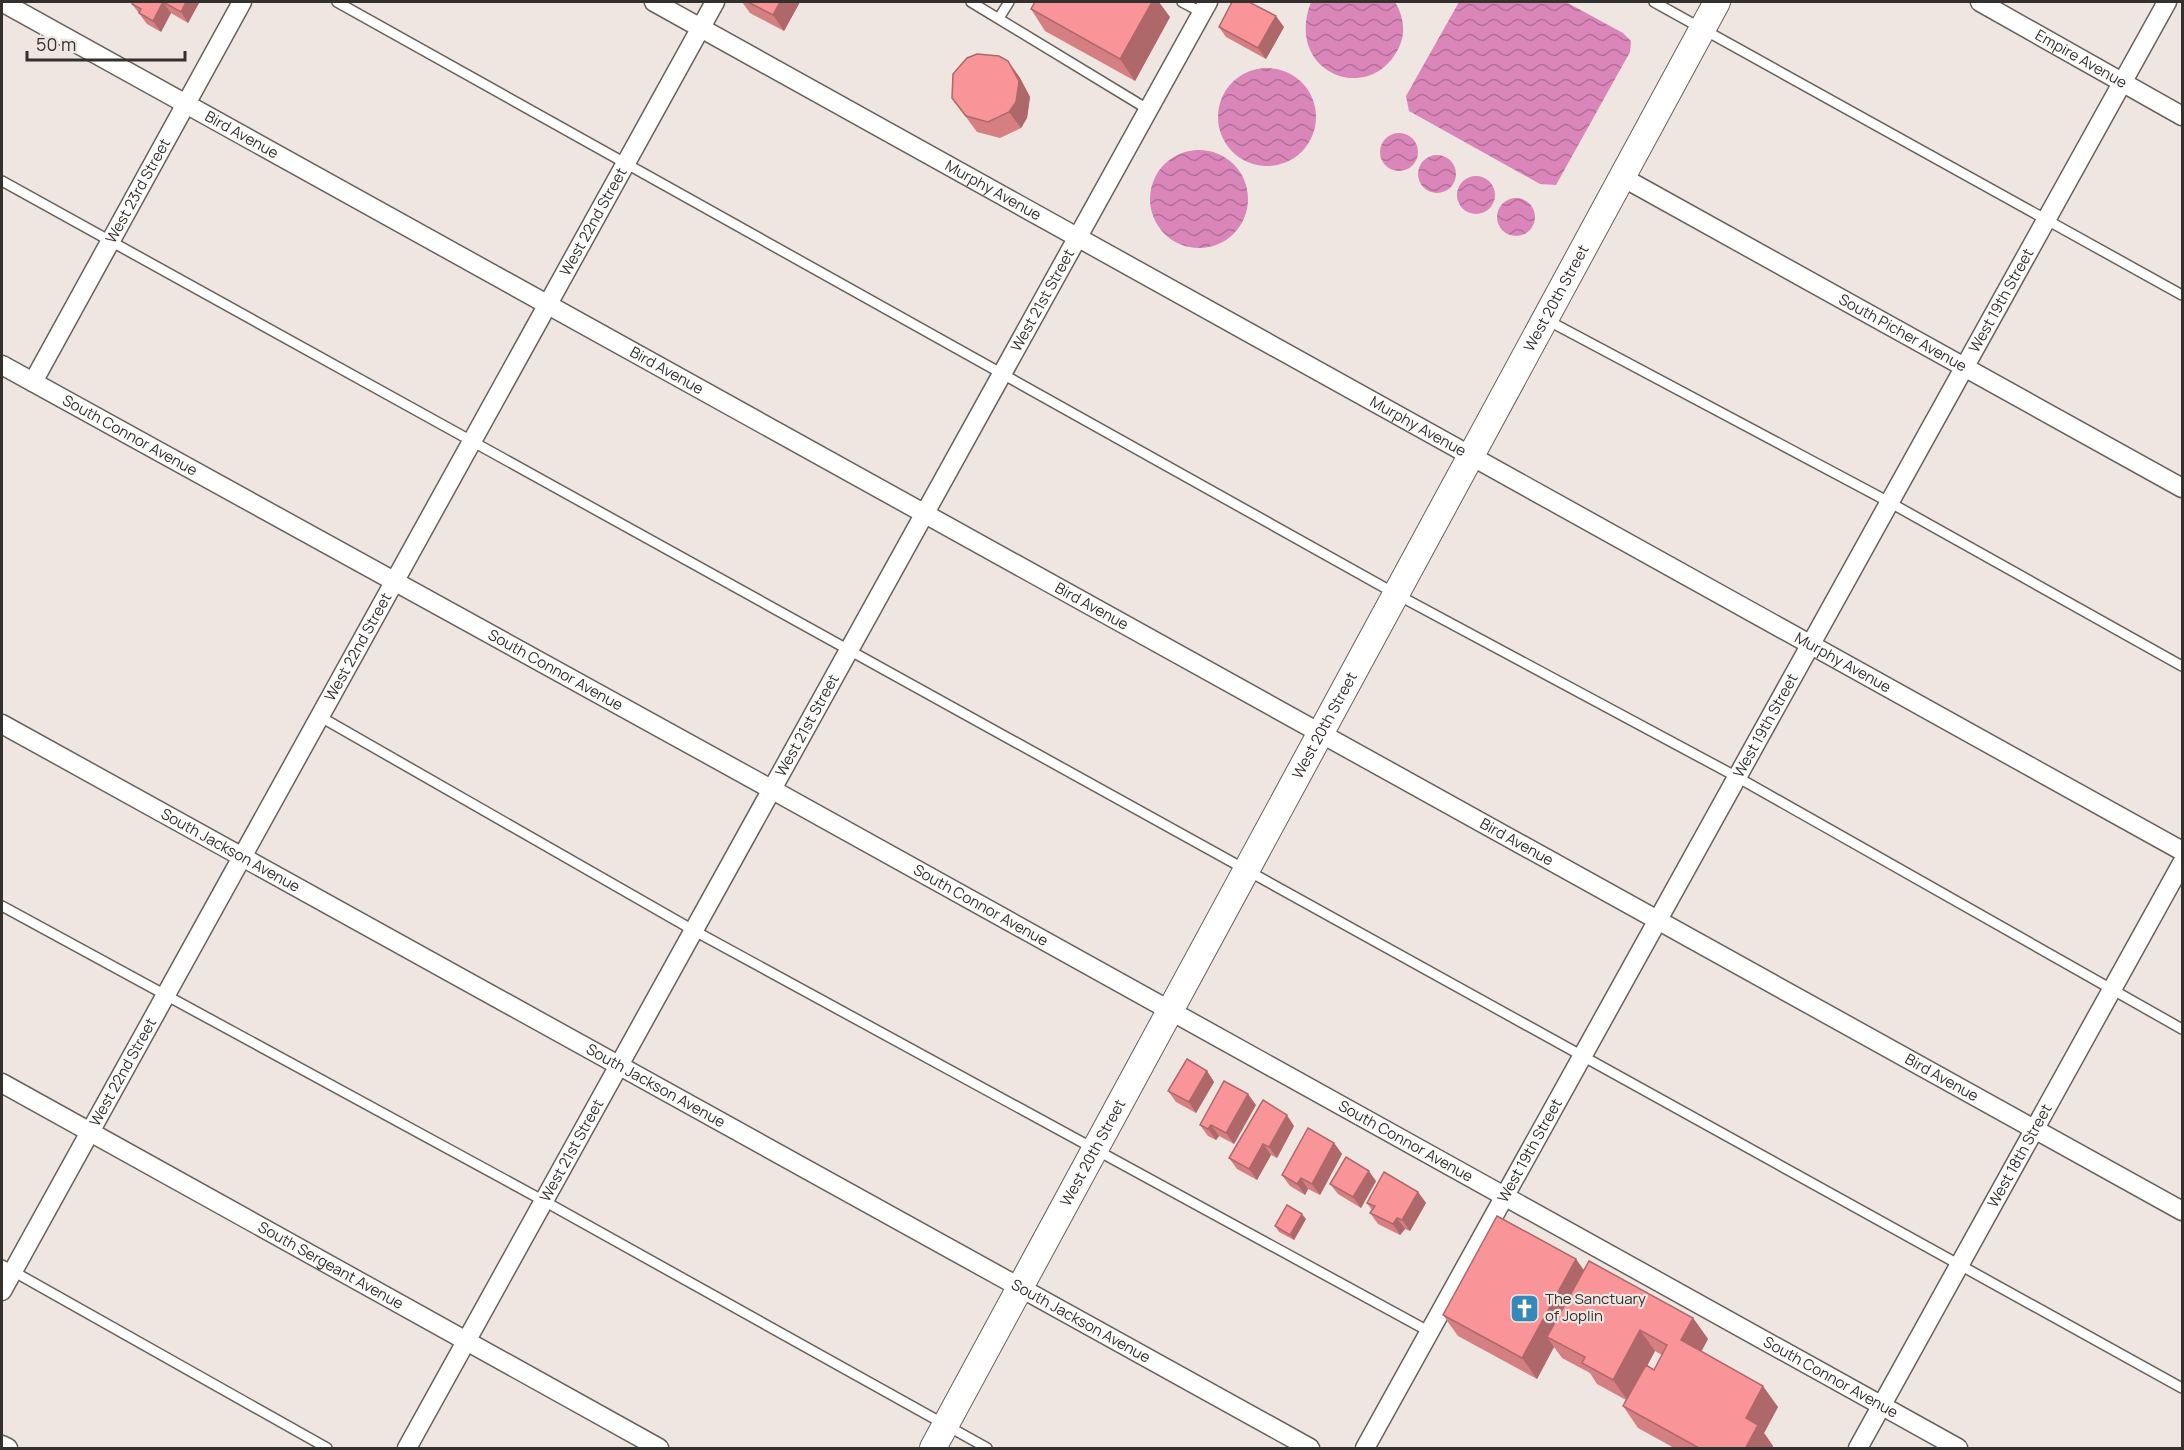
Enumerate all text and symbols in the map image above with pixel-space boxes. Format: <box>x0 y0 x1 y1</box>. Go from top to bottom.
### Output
scale bar <box>27 24 184 62</box>
street label: Empire Avenue <box>2032 24 2131 93</box>
text: 50 m <box>36 32 76 56</box>
street label: Bird Avenue <box>201 106 283 163</box>
street label: West 23rd Street <box>100 134 175 247</box>
street label: Murphy Avenue <box>941 155 1046 225</box>
street label: West 22nd Street <box>555 164 631 279</box>
street label: West 20th Street <box>1519 241 1593 355</box>
street label: West 21st Street <box>1005 245 1079 355</box>
street label: West 19th Street <box>1964 245 2038 356</box>
street label: South Picher Avenue <box>1835 288 1971 377</box>
street label: Bird Avenue <box>626 341 708 399</box>
street label: South Connor Avenue <box>59 389 202 481</box>
street label: Murphy Avenue <box>1366 391 1470 461</box>
street label: Bird Avenue <box>1051 577 1133 635</box>
street label: West 22nd Street <box>319 589 396 705</box>
street label: South Connor Avenue <box>484 624 627 715</box>
street label: Murphy Avenue <box>1791 627 1895 697</box>
street label: West 20th Street <box>1287 668 1362 782</box>
street label: West 21st Street <box>770 670 844 780</box>
street label: West 19th Street <box>1728 670 1803 781</box>
street label: South Jackson Avenue <box>157 803 304 897</box>
street label: Bird Avenue <box>1476 813 1558 871</box>
street label: South Connor Avenue <box>910 859 1052 951</box>
street label: West 22nd Street <box>84 1014 161 1130</box>
street label: South Jackson Avenue <box>582 1038 729 1132</box>
street label: Bird Avenue <box>1901 1048 1983 1106</box>
street label: West 21st Street <box>534 1095 608 1205</box>
street label: West 20th Street <box>1055 1095 1130 1210</box>
street label: South Connor Avenue <box>1335 1095 1477 1187</box>
street label: West 19th Street <box>1492 1095 1567 1206</box>
street label: West 18th Street <box>1982 1100 2057 1211</box>
street label: South Sergeant Avenue <box>254 1216 408 1314</box>
street label: South Jackson Avenue <box>1008 1274 1155 1368</box>
place label: The Sanctuary of Joplin <box>1545 1288 1646 1326</box>
church icon: The Sanctuary of Joplin <box>1508 1292 1540 1324</box>
street label: South Connor Avenue <box>1760 1331 1902 1423</box>

